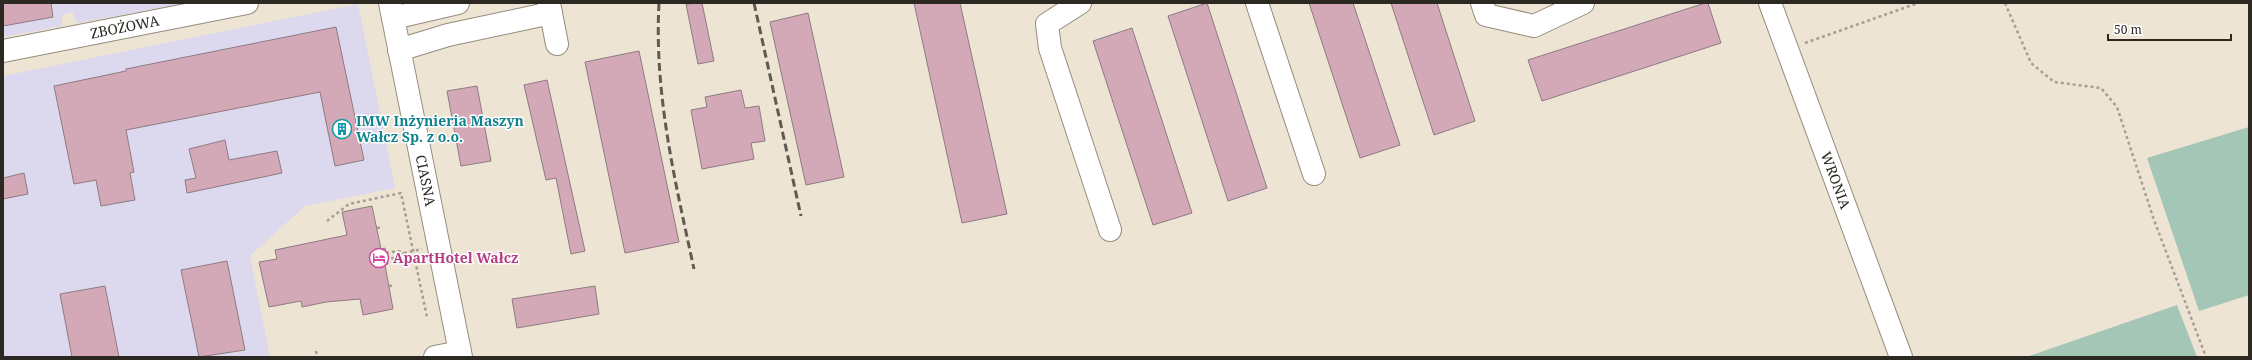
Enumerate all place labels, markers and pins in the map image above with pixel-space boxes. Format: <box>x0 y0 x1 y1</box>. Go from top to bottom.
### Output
place label: IMW Inżynieria Maszyn Wałcz Sp. z o.o. <box>356 111 524 146</box>
building icon: IMW Inżynieria Maszyn Wałcz Sp. z o.o. <box>331 118 353 140</box>
hotel icon: ApartHotel Wałcz <box>368 247 390 269</box>
place label: ApartHotel Wałcz <box>393 248 518 267</box>

